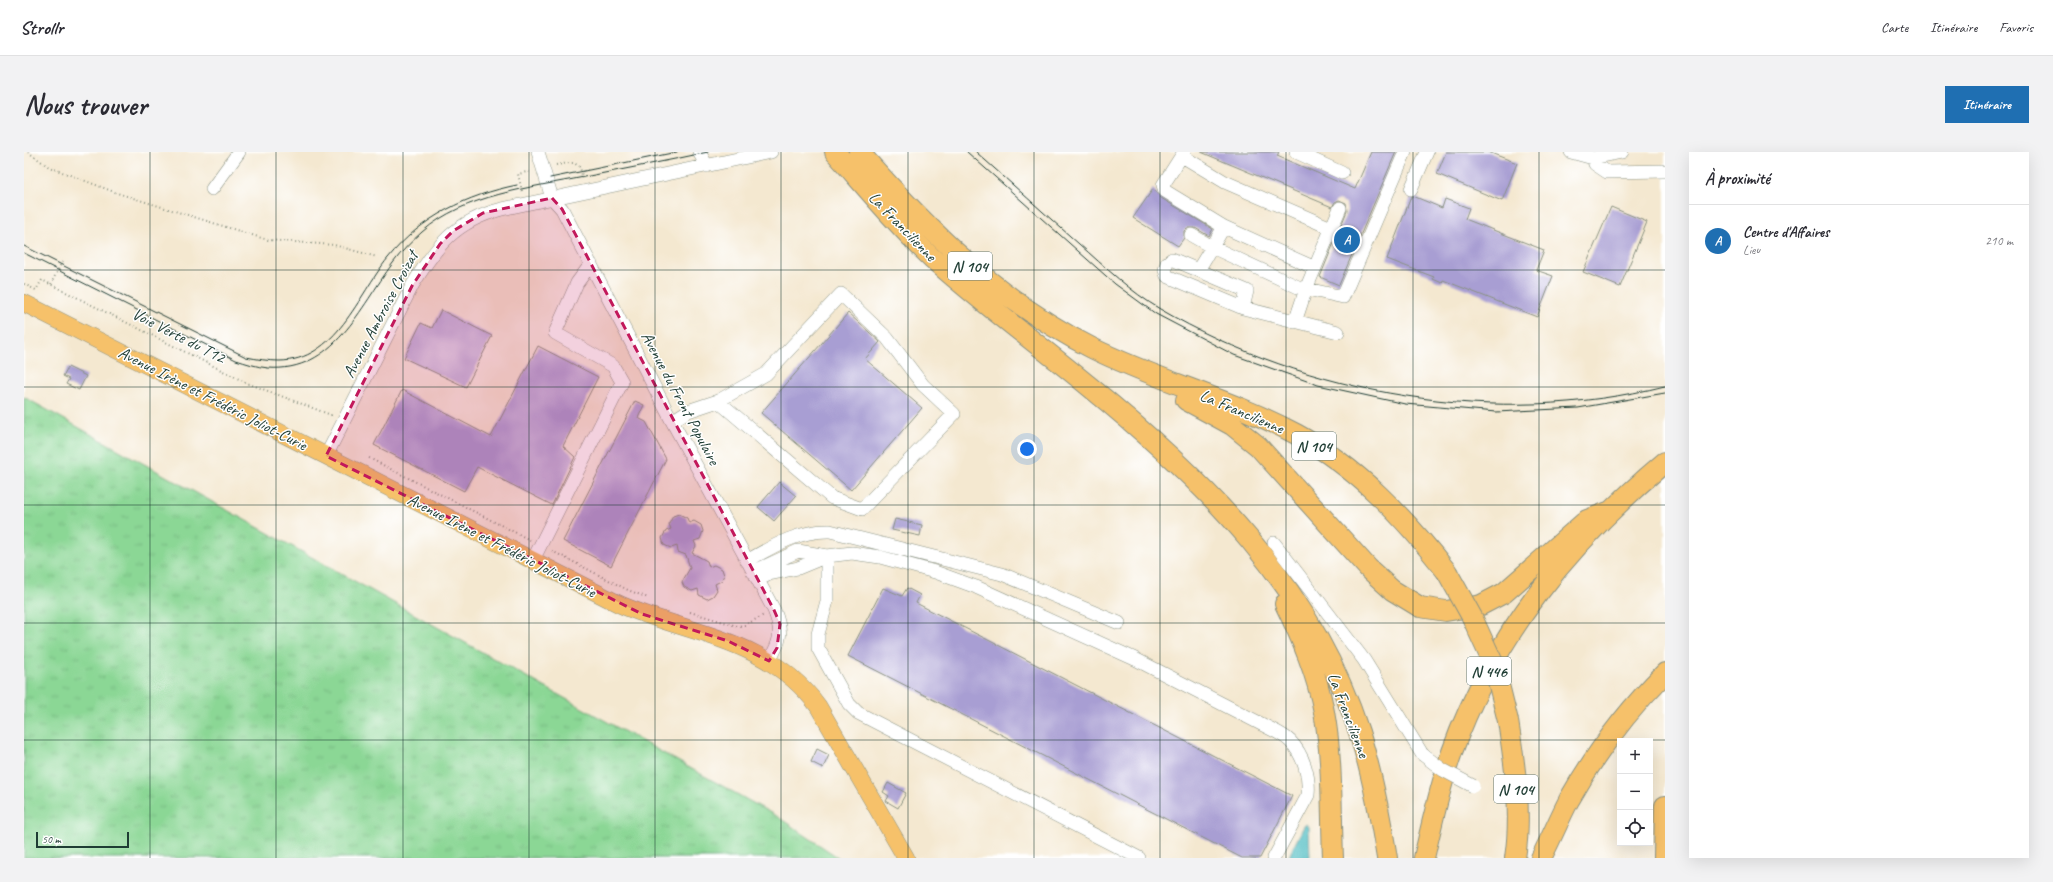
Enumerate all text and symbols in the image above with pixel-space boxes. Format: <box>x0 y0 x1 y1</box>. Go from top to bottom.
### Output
text: Strollr <box>20 16 63 40</box>
text: Carte <box>1881 19 1908 36</box>
text: Itinéraire <box>1930 19 1977 36</box>
text: Favoris <box>1999 19 2033 36</box>
button: Itinéraire <box>1945 86 2029 123</box>
text: Nous trouver <box>24 87 147 122</box>
text: À proximité <box>1705 168 1770 189</box>
street label: La Francilienne <box>864 187 942 267</box>
text: Centre d'Affaires <box>1743 223 1829 242</box>
pin: A <box>1334 225 1360 255</box>
text: A <box>1715 233 1721 249</box>
text: 210 m <box>1985 233 2013 249</box>
text: Lieu <box>1743 242 1760 258</box>
street label: Avenue Ambroise Croizat <box>338 245 424 381</box>
road number: N 104 <box>948 252 992 280</box>
street label: Voie Verte du T12 <box>129 303 230 368</box>
street label: Avenue du Front Populaire <box>637 328 725 470</box>
street label: Avenue Irène et Frédéric Joliot-Curie <box>115 342 312 456</box>
street label: La Francilienne <box>1197 384 1288 439</box>
road number: N 104 <box>1292 432 1336 460</box>
your location <box>1017 439 1037 459</box>
street label: Avenue Irène et Frédéric Joliot-Curie <box>404 489 601 603</box>
road number: N 446 <box>1467 657 1511 685</box>
street label: La Francilienne <box>1323 670 1375 762</box>
map controls <box>1617 738 1653 846</box>
button: + <box>1617 738 1653 774</box>
button: − <box>1617 774 1653 810</box>
road number: N 104 <box>1494 775 1538 803</box>
button: locate <box>1617 810 1653 846</box>
scale bar <box>36 830 129 849</box>
text: 50 m <box>42 832 61 846</box>

